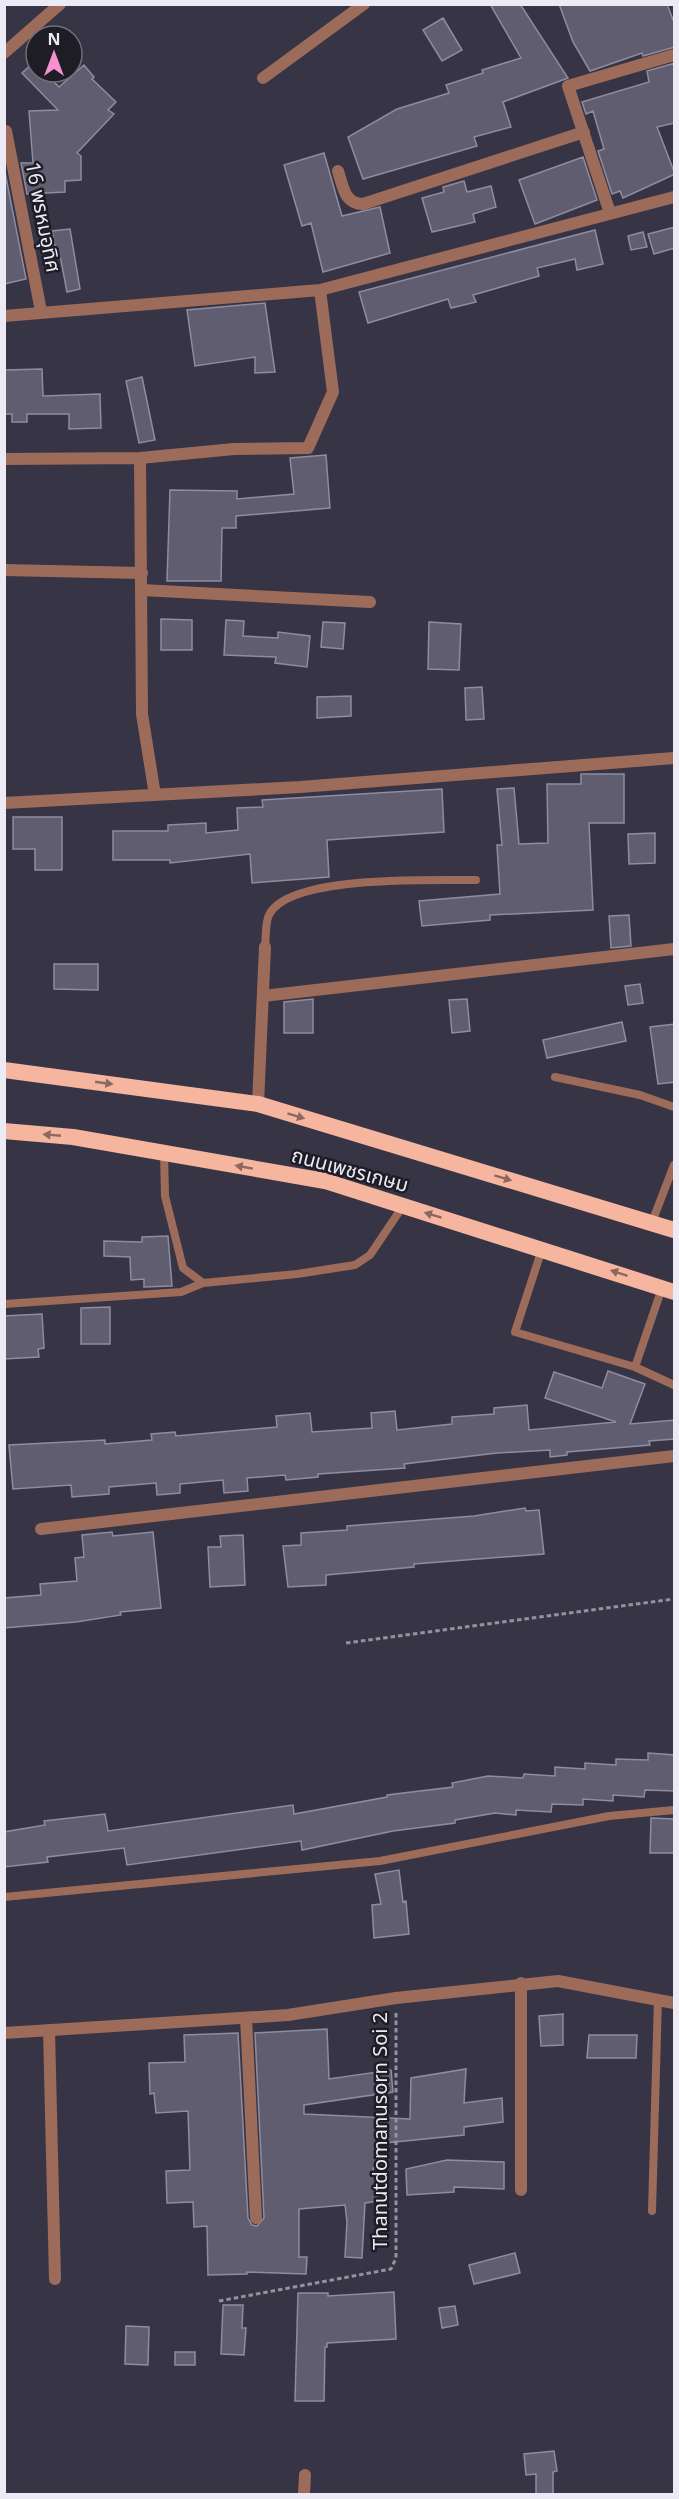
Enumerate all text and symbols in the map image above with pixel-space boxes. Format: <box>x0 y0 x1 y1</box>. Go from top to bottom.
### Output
north arrow <box>24 24 84 84</box>
text: N <box>47 28 61 50</box>
street label: 16 พรหมอุทิศ <box>20 159 67 274</box>
one-way arrow <box>95 1078 114 1087</box>
one-way arrow <box>287 1112 305 1121</box>
one-way arrow <box>43 1130 62 1140</box>
street label: ถนนเพชรเกษม <box>289 1141 411 1198</box>
one-way arrow <box>235 1162 254 1171</box>
one-way arrow <box>494 1174 512 1183</box>
one-way arrow <box>424 1210 442 1219</box>
one-way arrow <box>610 1268 628 1277</box>
street label: Thanutdomanusorn Soi 2 <box>366 2012 393 2250</box>

